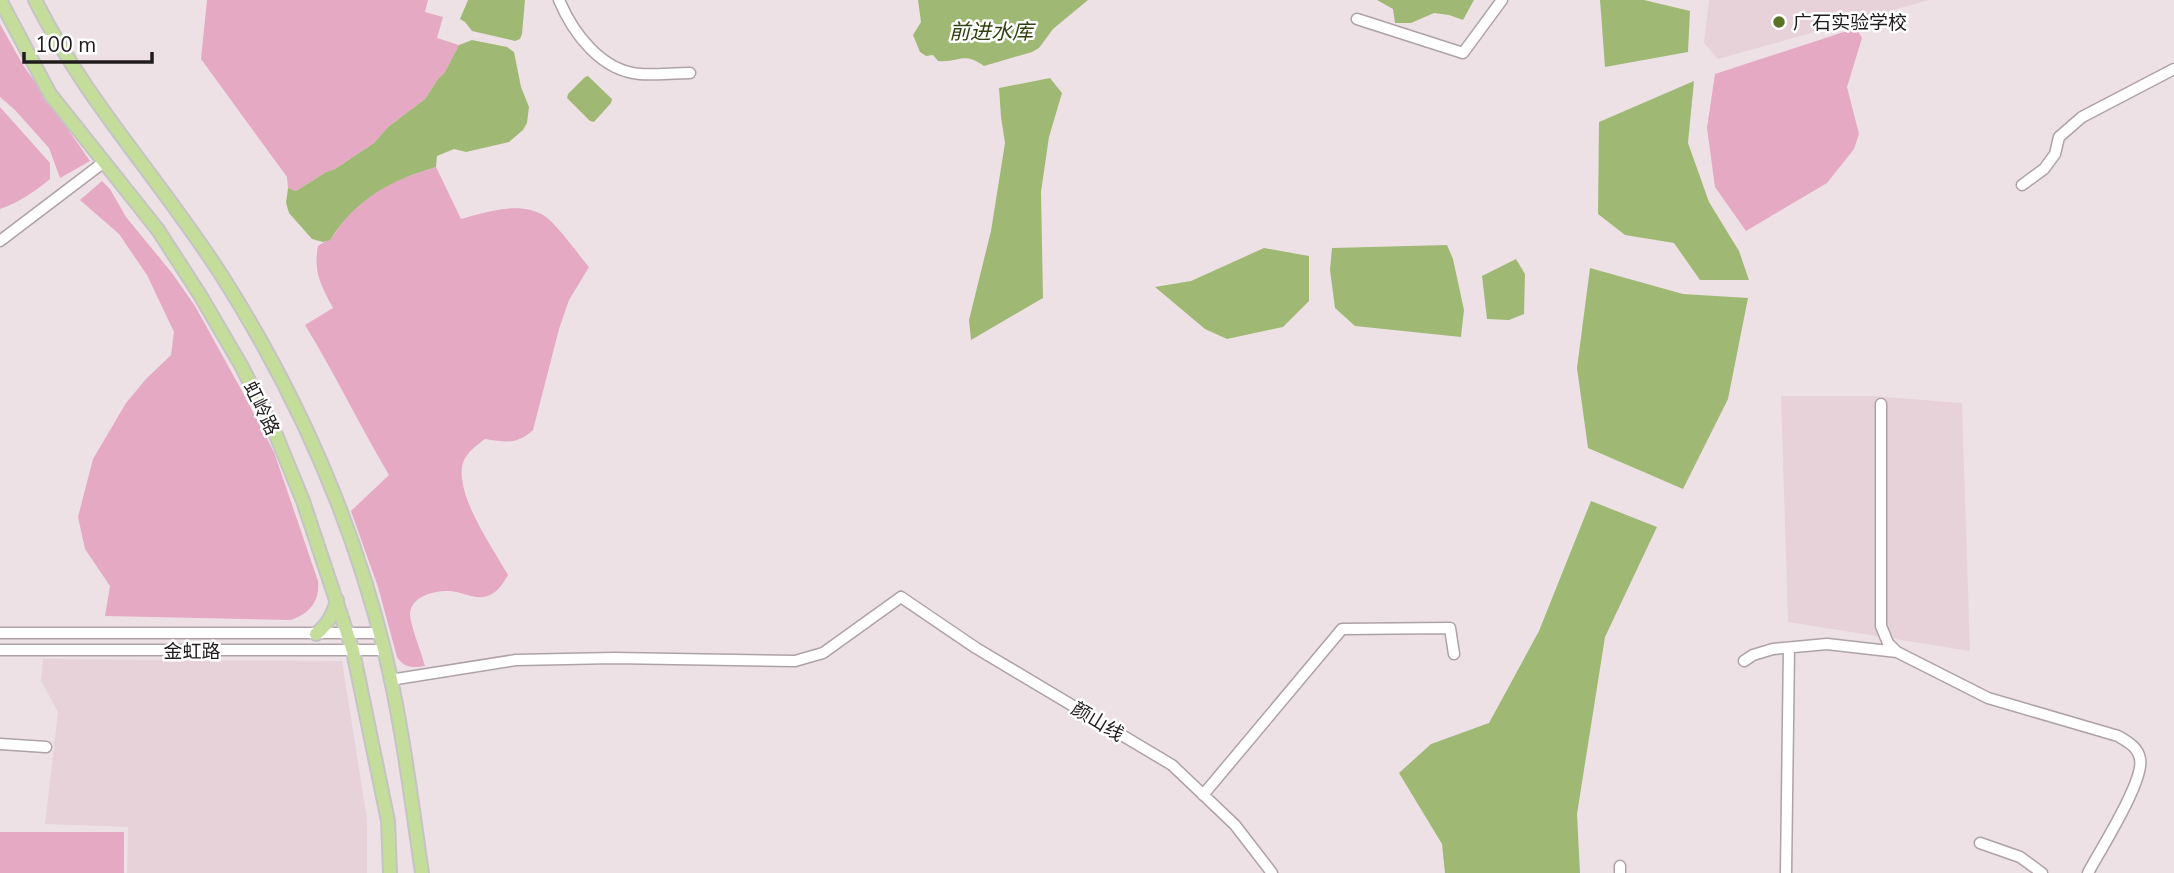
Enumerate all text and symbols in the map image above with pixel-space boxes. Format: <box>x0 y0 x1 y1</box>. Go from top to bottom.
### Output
place label: 广石实验学校 <box>1793 10 1907 36</box>
marker: 广石实验学校 <box>1771 14 1787 30</box>
water label: 前进水库 <box>949 18 1036 46</box>
scale bar <box>24 21 152 65</box>
text: 100 m <box>35 31 96 59</box>
street label: 虹岭路 <box>237 377 285 440</box>
street label: 金虹路 <box>163 639 221 665</box>
street label: 颜山线 <box>1066 696 1129 748</box>

